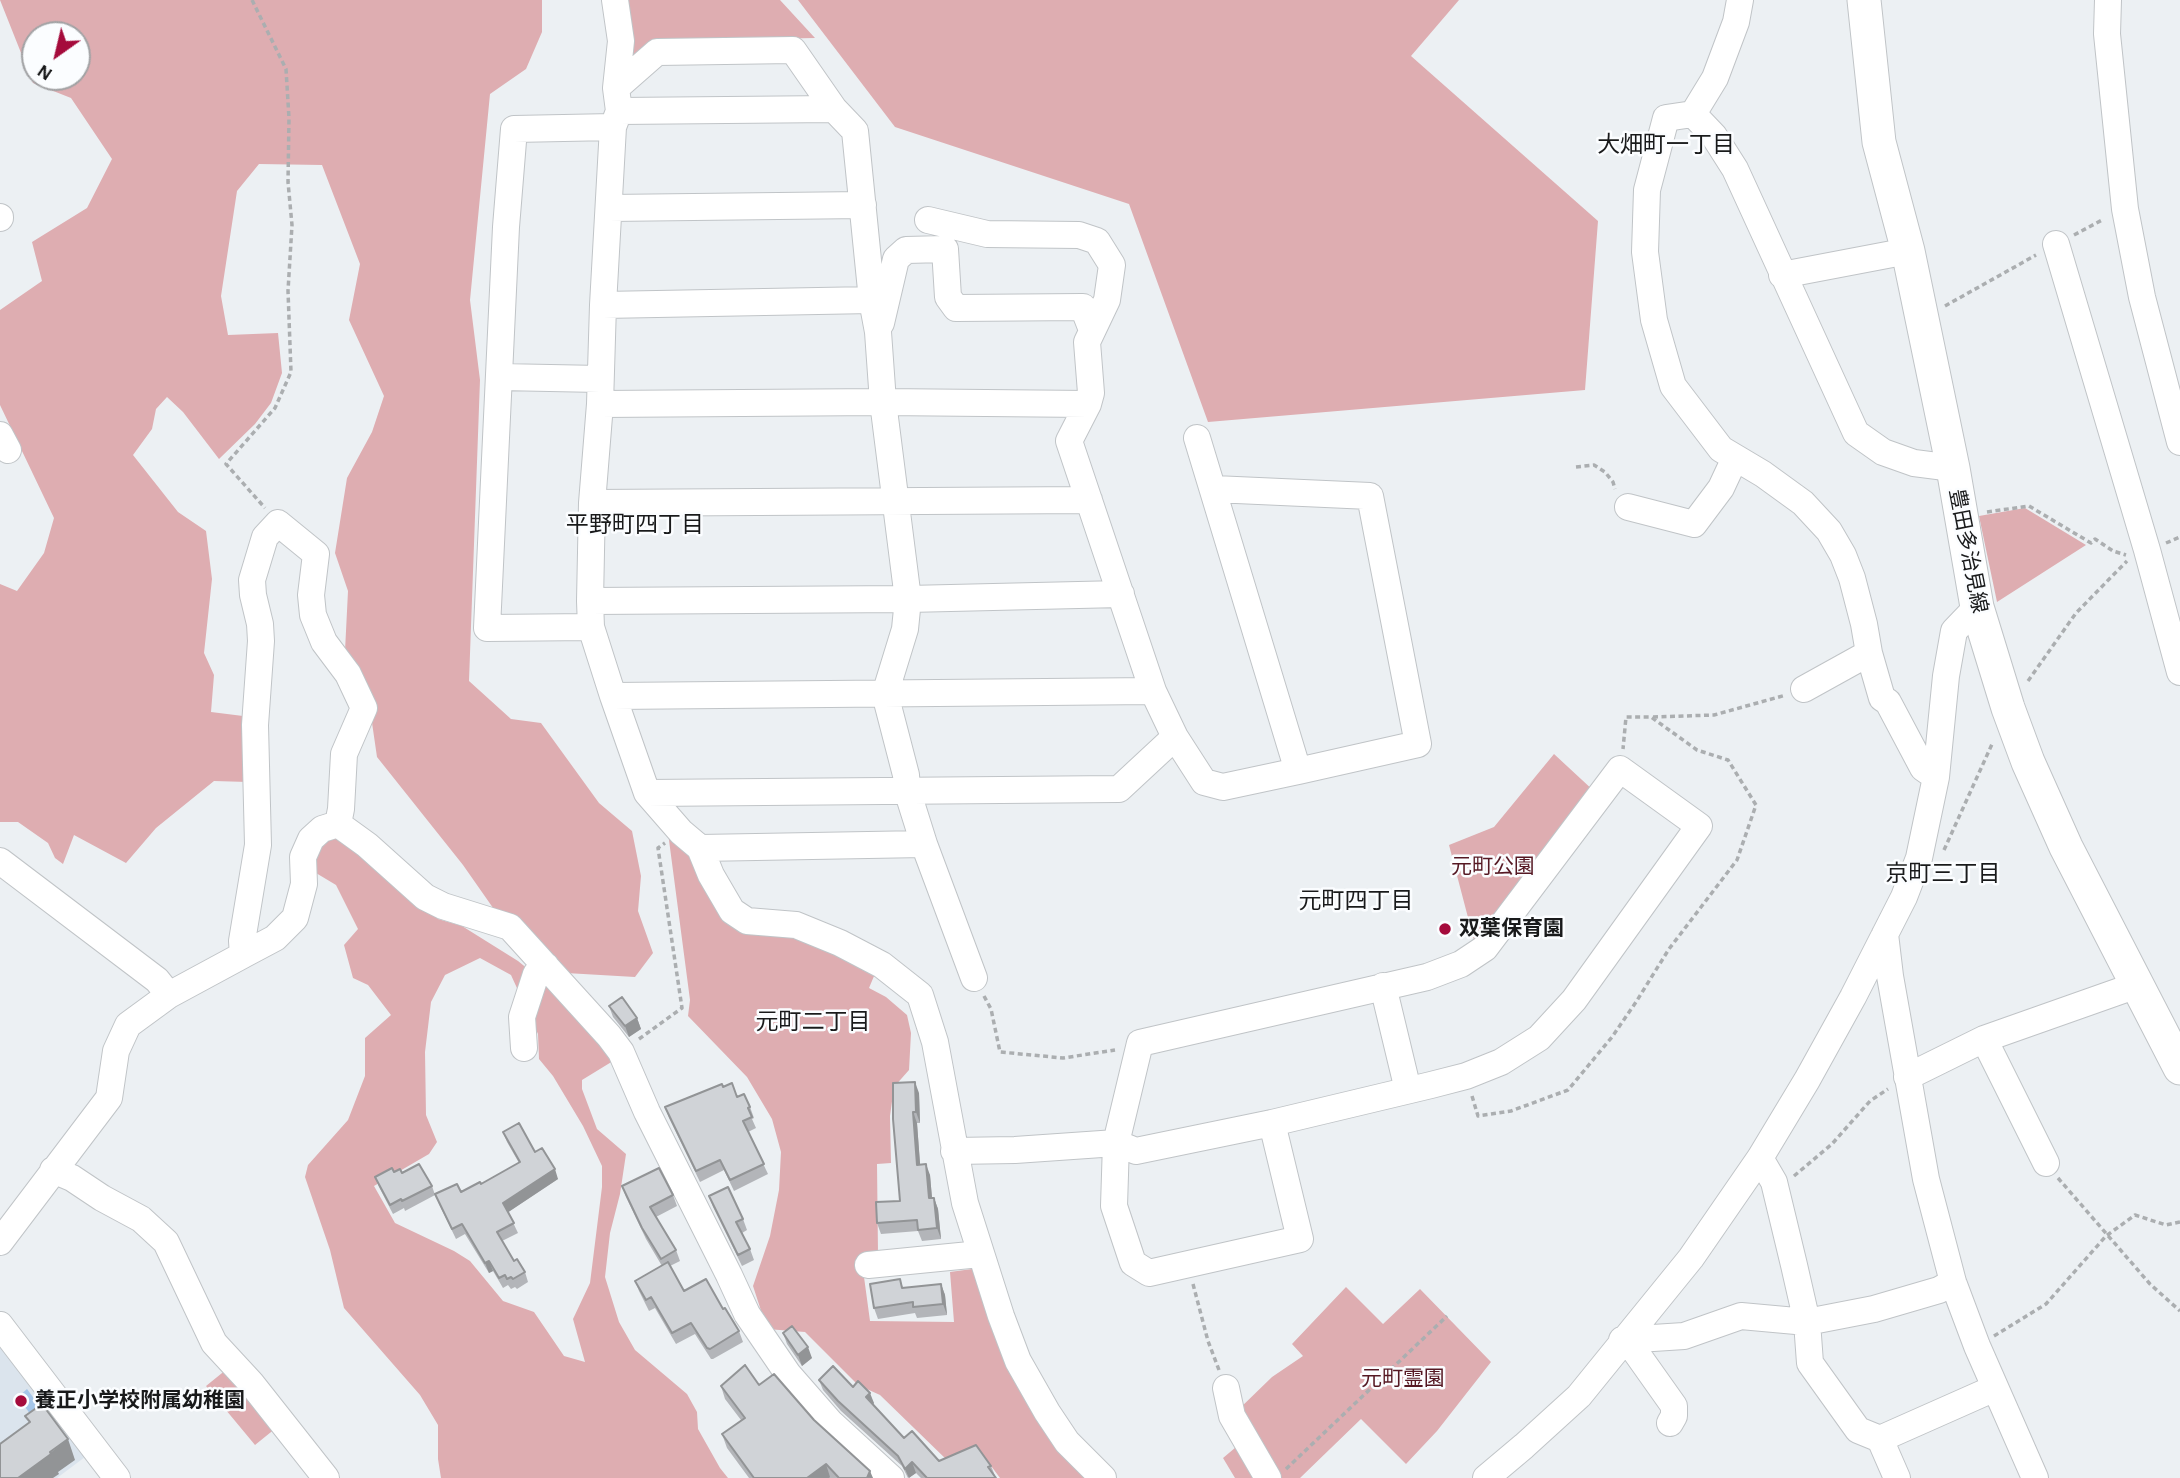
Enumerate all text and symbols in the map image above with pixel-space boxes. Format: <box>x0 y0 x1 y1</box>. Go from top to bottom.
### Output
north arrow <box>21 21 91 91</box>
text: N <box>34 61 56 84</box>
district label: 大畑町一丁目 <box>1597 131 1735 159</box>
street label: 豊田多治見線 <box>1944 487 1992 615</box>
district label: 平野町四丁目 <box>566 511 704 539</box>
park label: 元町公園 <box>1451 854 1535 880</box>
district label: 京町三丁目 <box>1886 860 2000 888</box>
district label: 元町四丁目 <box>1299 887 1413 915</box>
place label: 双葉保育園 <box>1459 916 1564 942</box>
marker: 双葉保育園 <box>1437 921 1453 937</box>
district label: 元町二丁目 <box>756 1008 870 1036</box>
park label: 元町霊園 <box>1361 1366 1445 1392</box>
place label: 養正小学校附属幼稚園 <box>35 1388 245 1414</box>
marker: 養正小学校附属幼稚園 <box>13 1393 29 1409</box>

